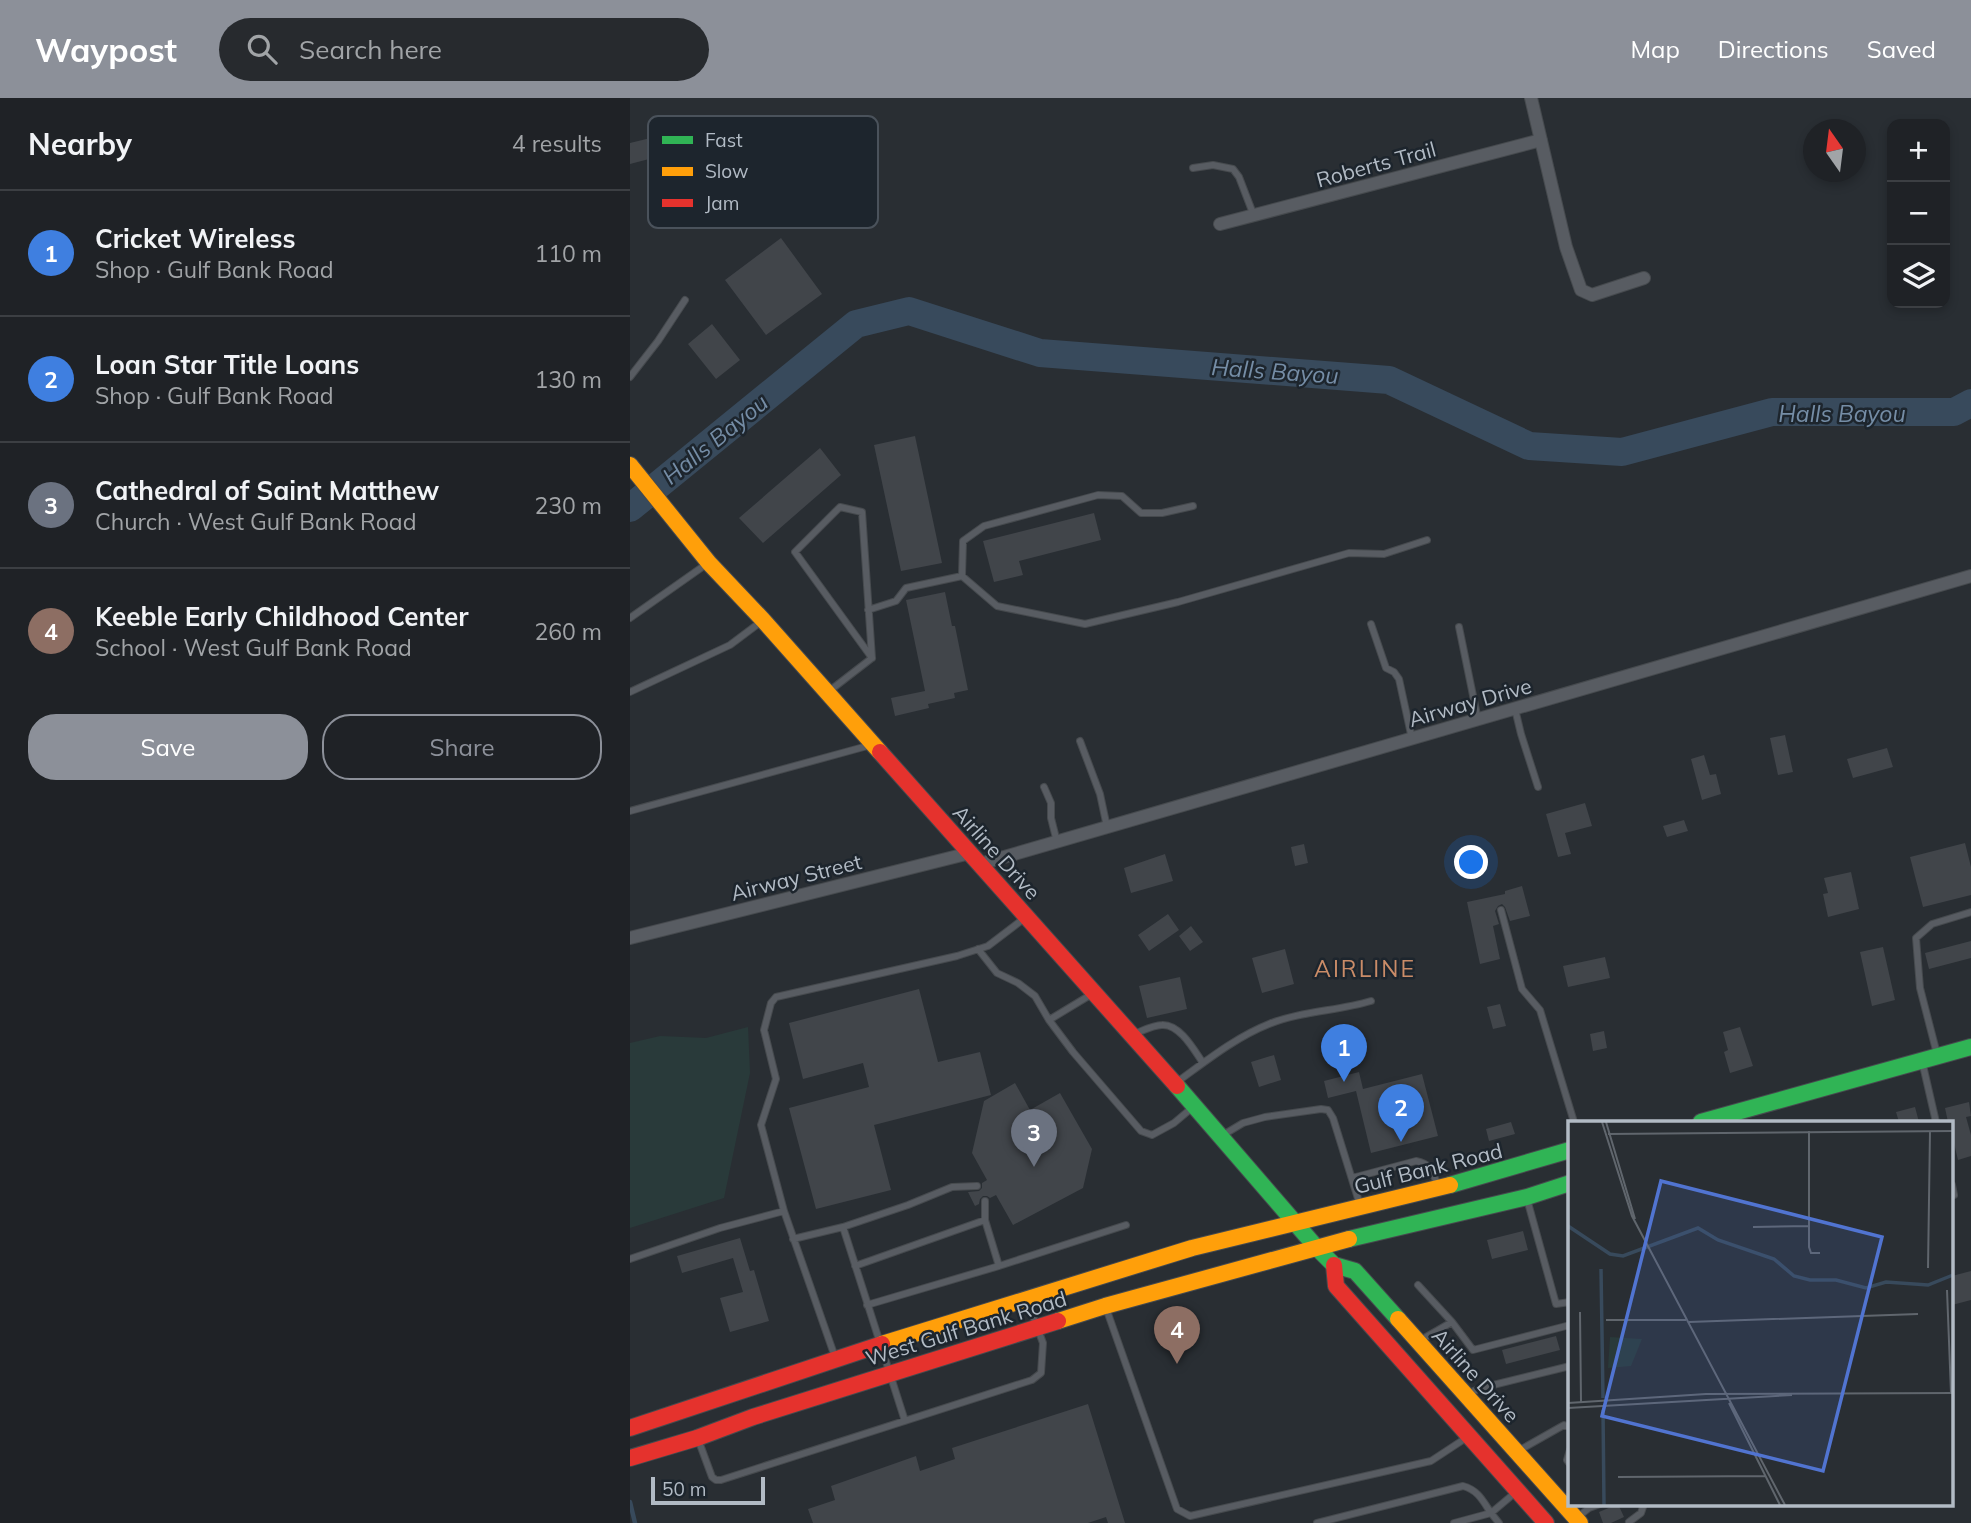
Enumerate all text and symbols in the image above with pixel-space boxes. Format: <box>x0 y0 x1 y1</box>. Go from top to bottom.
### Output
search box <box>219 18 709 81</box>
text: Waypost <box>35 29 177 70</box>
icon: search <box>243 30 281 68</box>
text: Search here <box>299 33 442 66</box>
text: Map <box>1630 34 1680 64</box>
text: Directions <box>1718 34 1829 64</box>
text: Saved <box>1867 34 1936 64</box>
legend <box>648 116 878 228</box>
north arrow <box>1803 119 1866 182</box>
map controls <box>1887 119 1950 308</box>
button: + <box>1887 119 1950 182</box>
text: Nearby <box>28 125 132 163</box>
text: Fast <box>705 128 743 152</box>
text: 4 results <box>512 129 602 158</box>
street label: Roberts Trail <box>1313 136 1439 192</box>
text: Slow <box>705 159 749 183</box>
button: − <box>1887 182 1950 245</box>
text: Jam <box>705 191 739 215</box>
text: Cricket Wireless <box>95 222 295 255</box>
text: 1 <box>44 239 58 268</box>
text: 110 m <box>534 239 602 268</box>
button: layers <box>1887 245 1950 308</box>
text: Shop · Gulf Bank Road <box>95 255 334 284</box>
text: Loan Star Title Loans <box>95 348 359 381</box>
water label: Halls Bayou <box>1210 352 1340 390</box>
text: 2 <box>44 365 58 394</box>
text: 130 m <box>534 365 602 394</box>
text: Shop · Gulf Bank Road <box>95 381 334 410</box>
water label: Halls Bayou <box>656 388 774 490</box>
water label: Halls Bayou <box>1778 399 1906 428</box>
text: Cathedral of Saint Matthew <box>95 474 439 507</box>
text: 3 <box>44 491 58 520</box>
text: 230 m <box>534 491 602 520</box>
text: Church · West Gulf Bank Road <box>95 507 416 536</box>
text: Keeble Early Childhood Center <box>95 600 468 633</box>
text: 4 <box>44 617 58 646</box>
text: 260 m <box>534 617 602 646</box>
text: School · West Gulf Bank Road <box>95 633 412 662</box>
street label: Airway Drive <box>1406 672 1534 732</box>
button: Save <box>28 714 308 780</box>
button: Share <box>322 714 602 780</box>
street label: Airline Drive <box>948 799 1046 905</box>
your location <box>1454 845 1488 879</box>
street label: Airway Street <box>728 848 864 906</box>
district label: AIRLINE <box>1314 954 1416 983</box>
pin: 1 <box>1321 1024 1367 1082</box>
pin: 2 <box>1378 1084 1424 1142</box>
pin: 3 <box>1011 1109 1057 1167</box>
inset map <box>1568 1121 1954 1506</box>
street label: Gulf Bank Road <box>1351 1137 1505 1199</box>
street label: West Gulf Bank Road <box>862 1285 1070 1371</box>
pin: 4 <box>1154 1306 1200 1364</box>
street label: Airline Drive <box>1427 1322 1525 1428</box>
scale bar <box>651 1474 765 1506</box>
text: 50 m <box>662 1477 706 1501</box>

